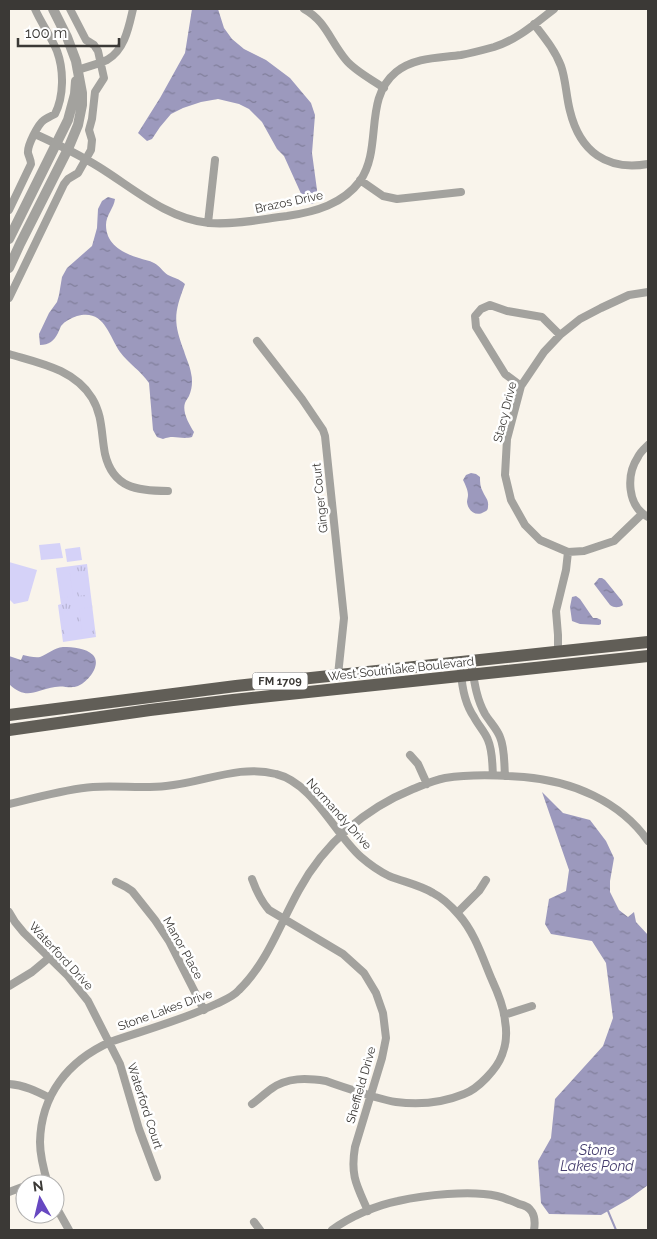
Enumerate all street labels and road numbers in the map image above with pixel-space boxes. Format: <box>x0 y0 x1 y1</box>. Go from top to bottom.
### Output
street label: Brazos Drive <box>254 188 324 216</box>
street label: Stacy Drive <box>491 380 519 444</box>
street label: Ginger Court <box>309 462 331 534</box>
street label: West Southlake Boulevard <box>327 654 475 684</box>
road number: FM 1709 <box>252 672 308 689</box>
street label: Normandy Drive <box>304 776 374 852</box>
street label: Manor Place <box>160 914 206 982</box>
street label: Waterford Drive <box>26 919 96 993</box>
street label: Stone Lakes Drive <box>116 986 214 1034</box>
street label: Sheffield Drive <box>343 1045 379 1125</box>
street label: Waterford Court <box>124 1061 166 1151</box>

